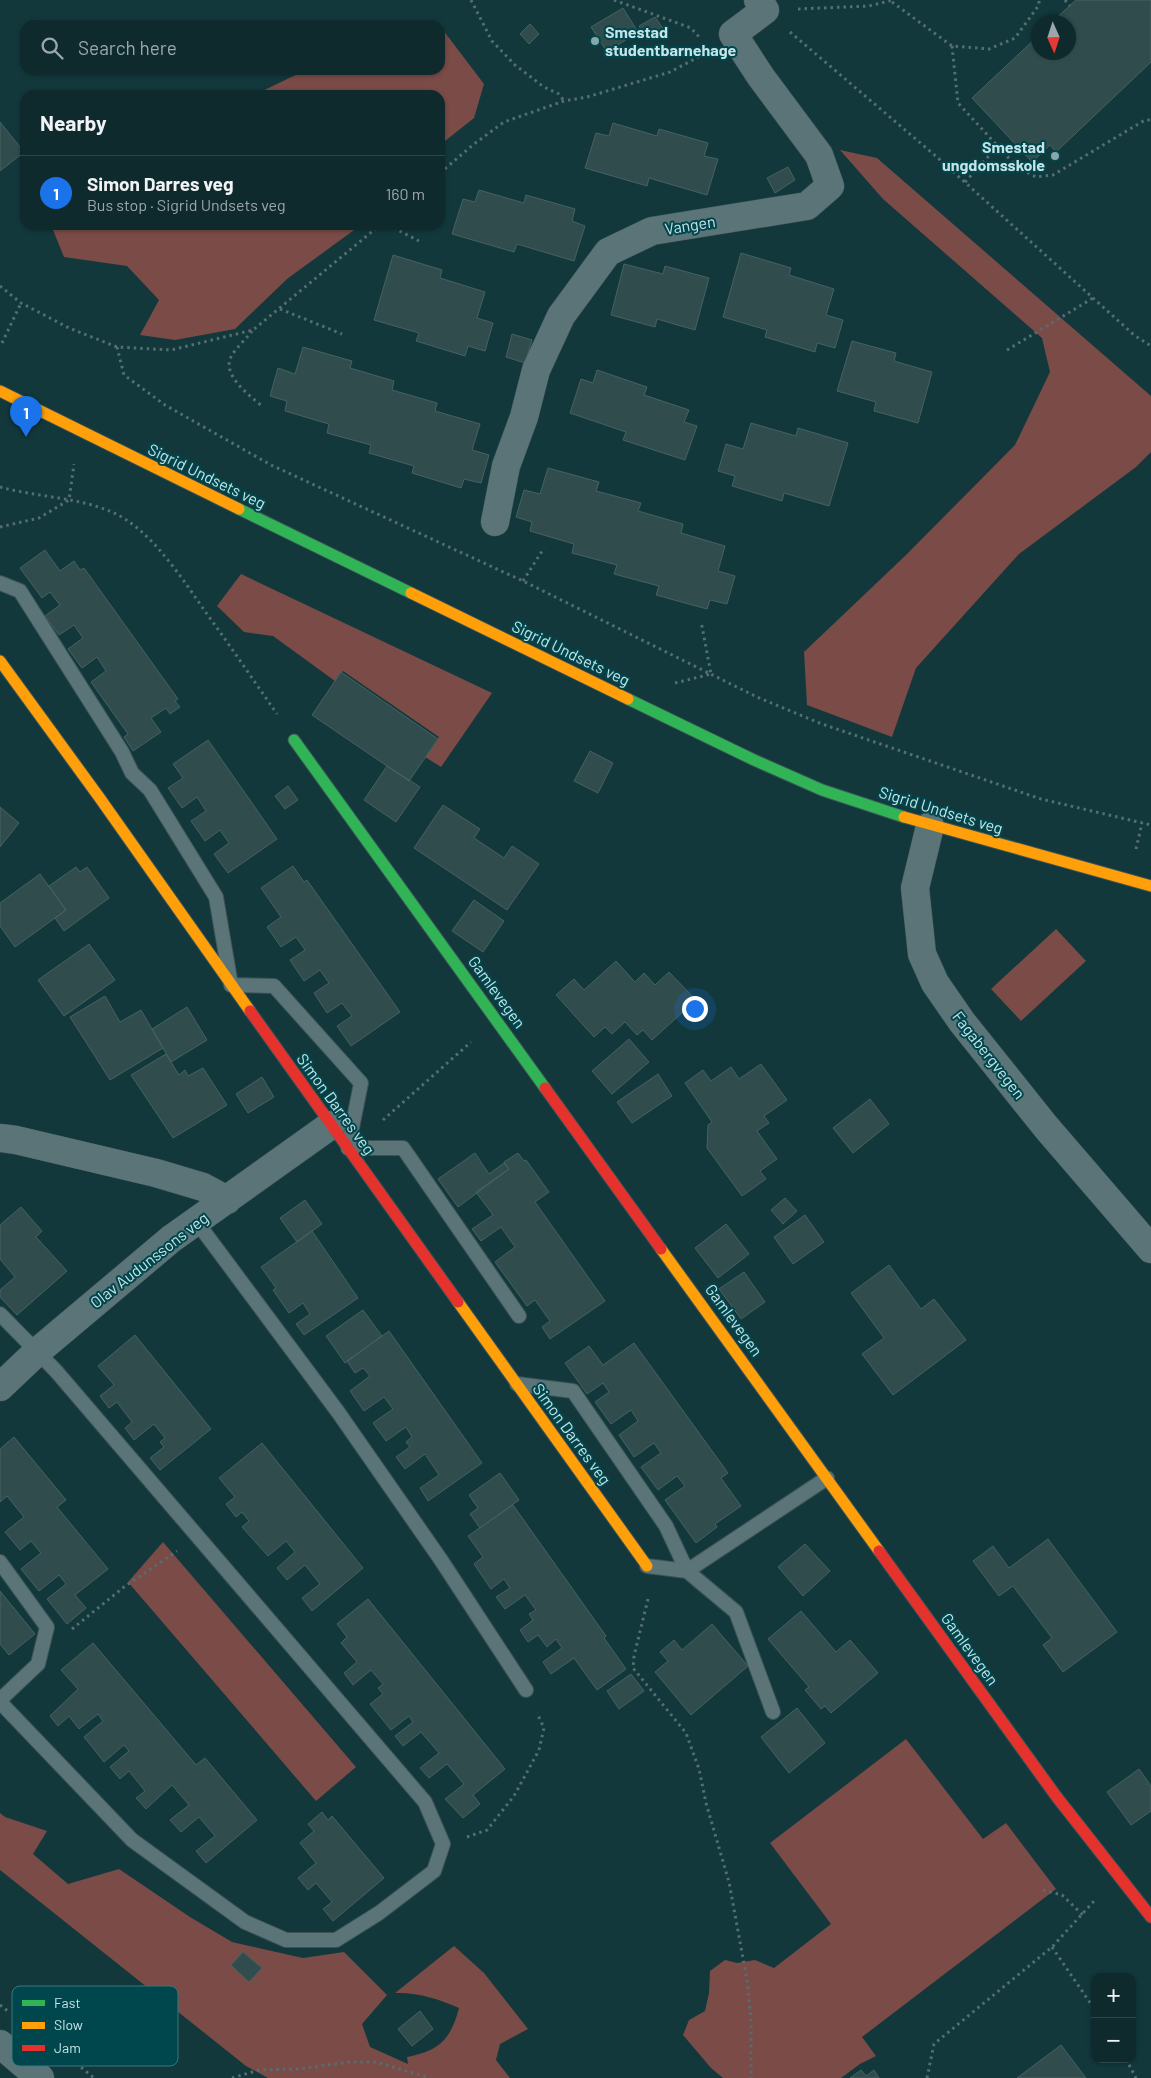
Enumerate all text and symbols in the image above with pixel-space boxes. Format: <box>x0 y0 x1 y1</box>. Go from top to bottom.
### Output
north arrow <box>1031 15 1076 60</box>
search box <box>20 20 445 75</box>
place label: Smestad studentbarnehage <box>605 22 737 59</box>
icon: search <box>38 34 66 62</box>
marker: Smestad studentbarnehage <box>589 35 601 47</box>
text: Search here <box>78 36 177 59</box>
text: Nearby <box>40 110 106 135</box>
place label: Smestad ungdomsskole <box>942 137 1045 174</box>
marker: Smestad ungdomsskole <box>1049 150 1061 162</box>
text: Simon Darres veg <box>87 172 234 195</box>
text: 1 <box>53 184 59 203</box>
text: 160 m <box>386 184 425 203</box>
text: Bus stop · Sigrid Undsets veg <box>87 195 286 214</box>
street label: Vangen <box>663 211 717 238</box>
pin: 1 <box>10 396 42 437</box>
street label: Sigrid Undsets veg <box>145 439 269 512</box>
street label: Sigrid Undsets veg <box>509 616 633 689</box>
street label: Sigrid Undsets veg <box>877 782 1005 837</box>
street label: Gamlevegen <box>465 952 530 1032</box>
your location <box>682 996 708 1022</box>
street label: Fagabergvegen <box>949 1007 1030 1102</box>
street label: Simon Darres veg <box>293 1049 379 1158</box>
street label: Olav Audunssons veg <box>86 1208 211 1312</box>
street label: Gamlevegen <box>702 1280 767 1360</box>
street label: Simon Darres veg <box>529 1379 615 1488</box>
street label: Gamlevegen <box>938 1609 1003 1689</box>
map controls <box>1091 1973 1136 2063</box>
button: + <box>1091 1973 1136 2018</box>
legend <box>12 1986 178 2066</box>
text: Fast <box>54 1994 80 2011</box>
text: Slow <box>54 2016 83 2033</box>
button: − <box>1091 2018 1136 2063</box>
text: Jam <box>54 2039 81 2056</box>

